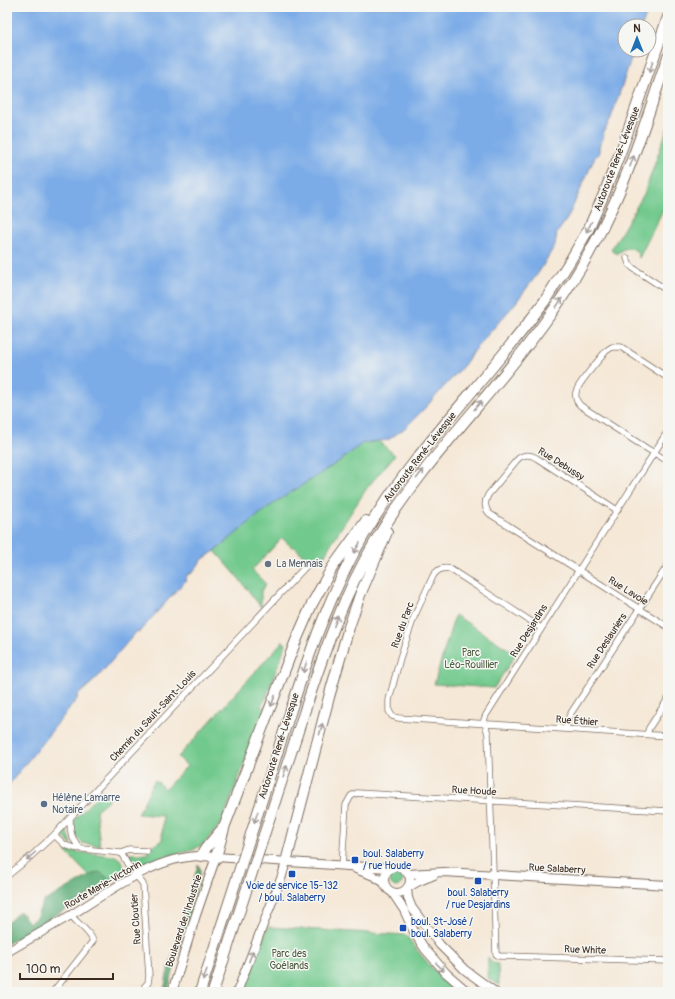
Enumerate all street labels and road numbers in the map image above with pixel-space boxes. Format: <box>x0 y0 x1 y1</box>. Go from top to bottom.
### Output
street label: Autoroute René-Lévesque <box>592 105 642 213</box>
street label: Autoroute René-Lévesque <box>381 410 459 504</box>
street label: Rue Debussy <box>536 445 587 483</box>
street label: Rue Lavoie <box>606 574 650 608</box>
street label: Rue du Parc <box>389 600 417 650</box>
street label: Rue Desjardins <box>508 602 550 660</box>
street label: Rue Deslauriers <box>585 611 630 671</box>
street label: Chemin du Sault-Saint-Louis <box>108 667 199 764</box>
street label: Autoroute René-Lévesque <box>256 691 302 800</box>
street label: Rue Éthier <box>555 713 599 729</box>
street label: Rue Houde <box>451 784 497 798</box>
street label: Route Marie-Victorin <box>62 858 144 912</box>
street label: Rue Salaberry <box>528 862 586 877</box>
street label: Boulevard de l'Industrie <box>163 873 205 969</box>
street label: Rue Cloutier <box>128 893 144 945</box>
street label: Rue White <box>564 943 606 957</box>

